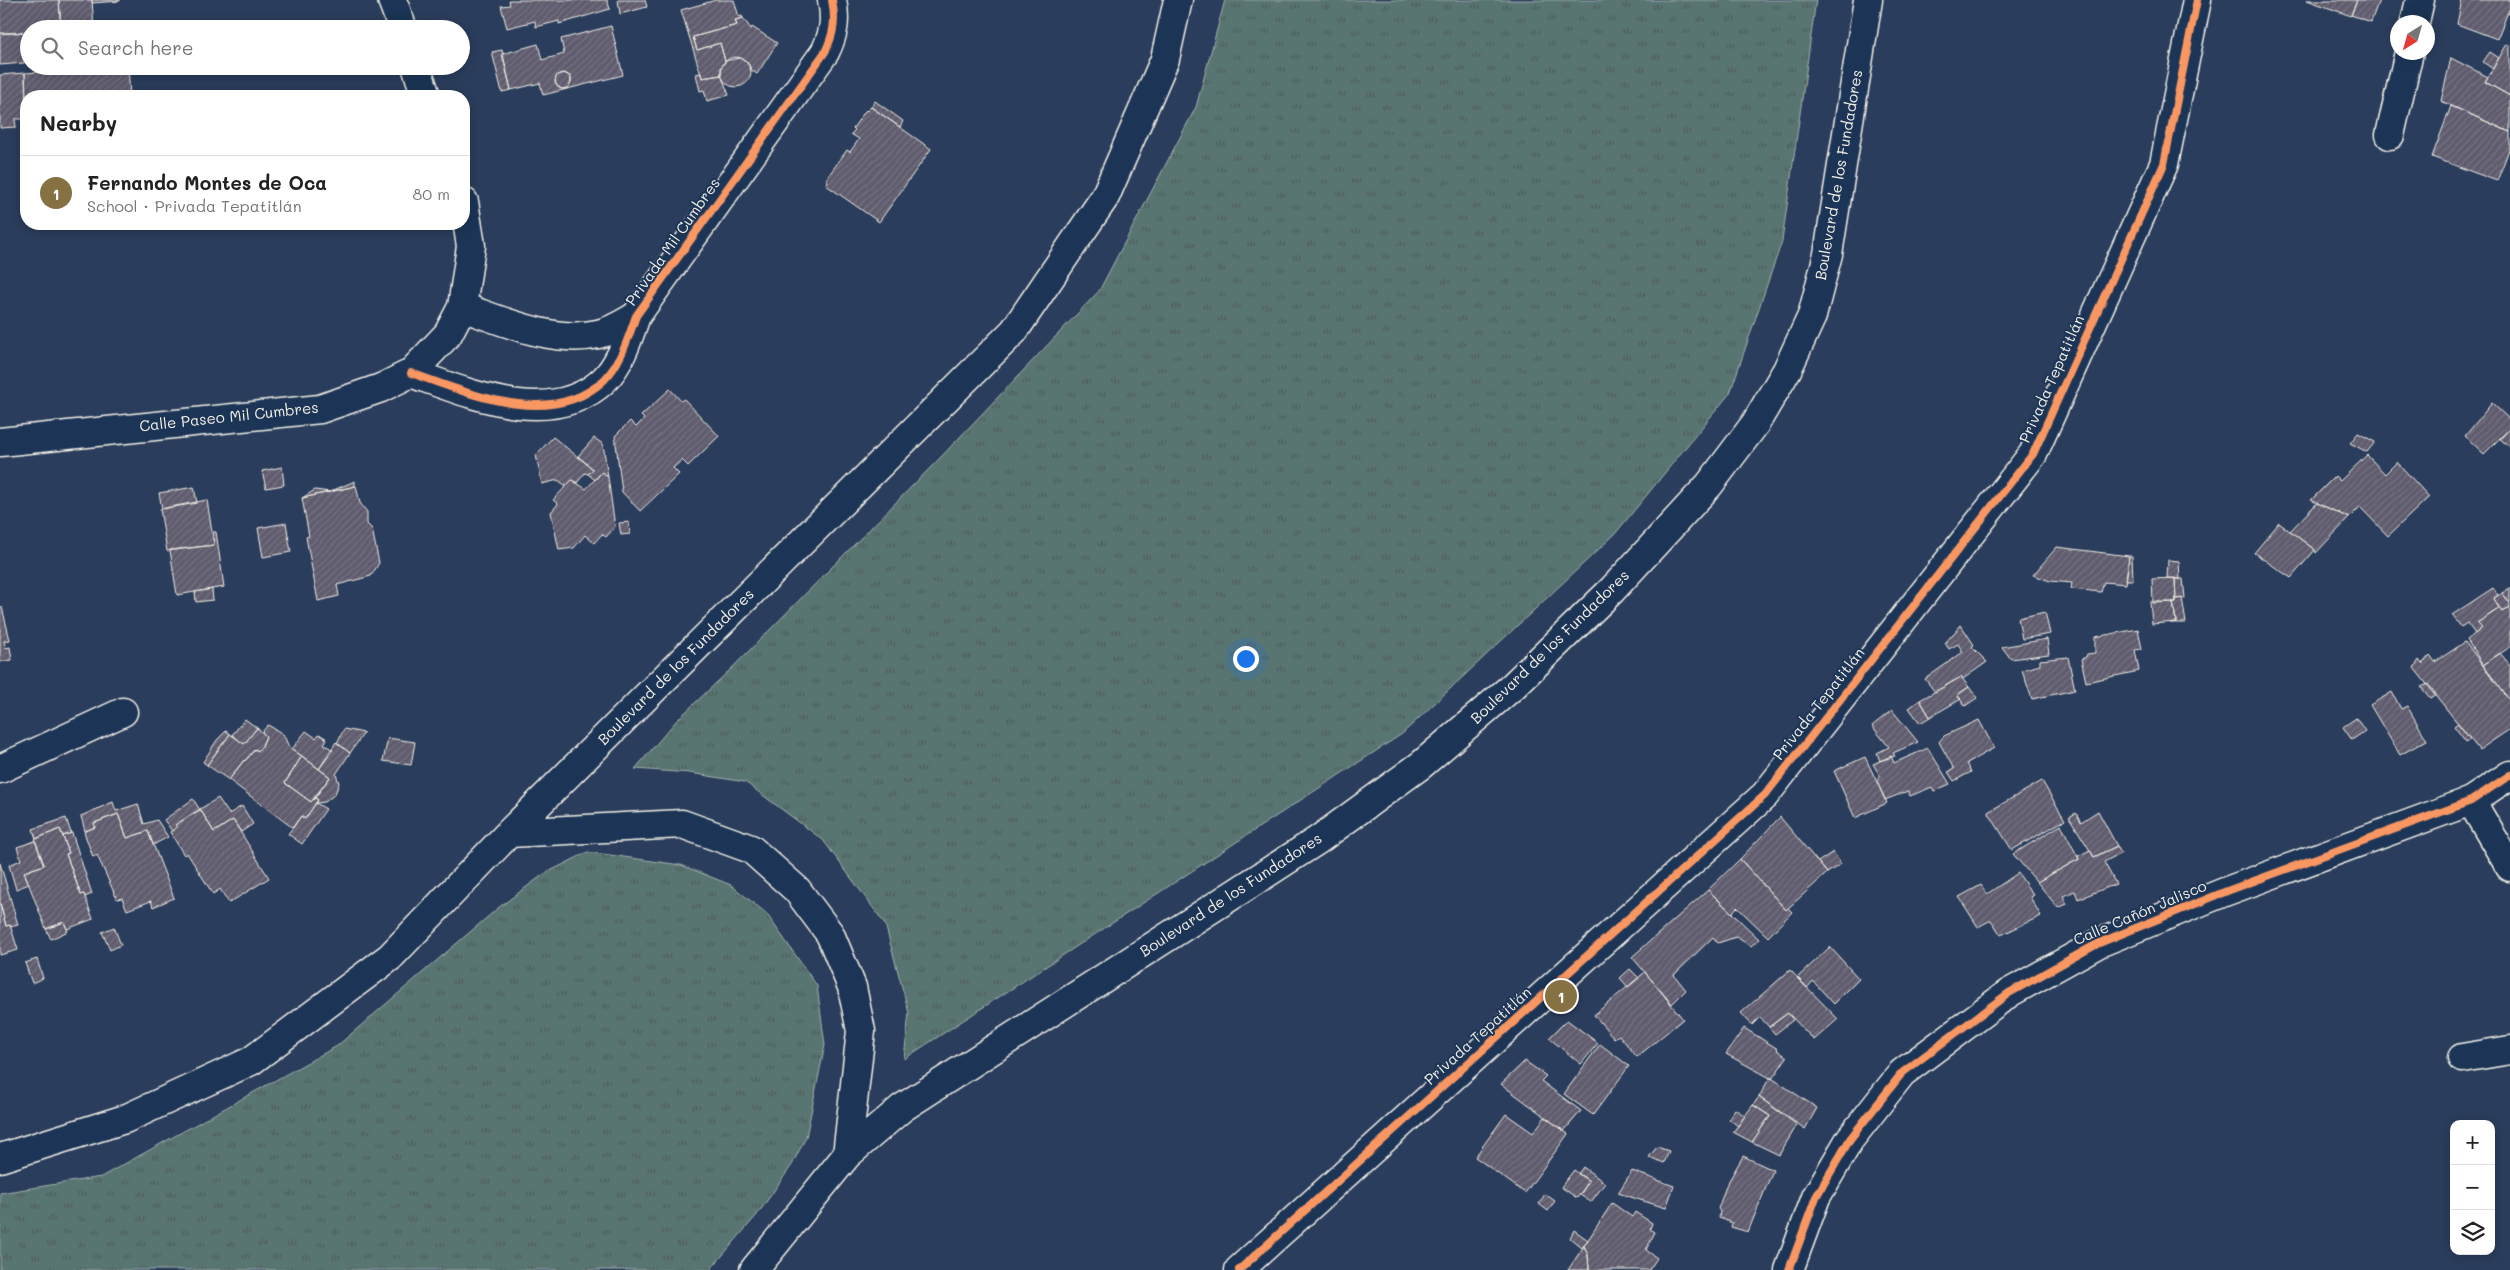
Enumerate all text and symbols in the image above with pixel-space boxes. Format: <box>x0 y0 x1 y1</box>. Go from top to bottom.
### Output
north arrow <box>2390 15 2435 60</box>
search box <box>20 20 470 75</box>
icon: search <box>38 34 66 62</box>
text: Search here <box>78 35 194 60</box>
street label: Boulevard de los Fundadores <box>1810 68 1866 282</box>
text: Nearby <box>40 109 117 136</box>
text: Fernando Montes de Oca <box>87 170 327 195</box>
street label: Privada Mil Cumbres <box>620 173 724 309</box>
text: 1 <box>52 183 60 204</box>
text: 80 m <box>413 183 450 204</box>
text: School · Privada Tepatitlán <box>87 195 302 216</box>
street label: Privada Tepatitlán <box>2014 312 2088 446</box>
street label: Calle Paseo Mil Cumbres <box>138 397 319 435</box>
street label: Boulevard de los Fundadores <box>1466 565 1633 728</box>
street label: Boulevard de los Fundadores <box>593 584 758 749</box>
street label: Privada Tepatitlán <box>1768 643 1868 764</box>
your location <box>1233 646 1259 672</box>
street label: Boulevard de los Fundadores <box>1136 828 1325 961</box>
street label: Calle Cañón Jalisco <box>2070 875 2209 949</box>
pin: 1 <box>1545 977 1577 1015</box>
street label: Privada Tepatitlán <box>1419 982 1535 1089</box>
map controls <box>2450 1120 2495 1255</box>
button: + <box>2450 1120 2495 1165</box>
button: − <box>2450 1165 2495 1210</box>
button: layers <box>2450 1210 2495 1255</box>

